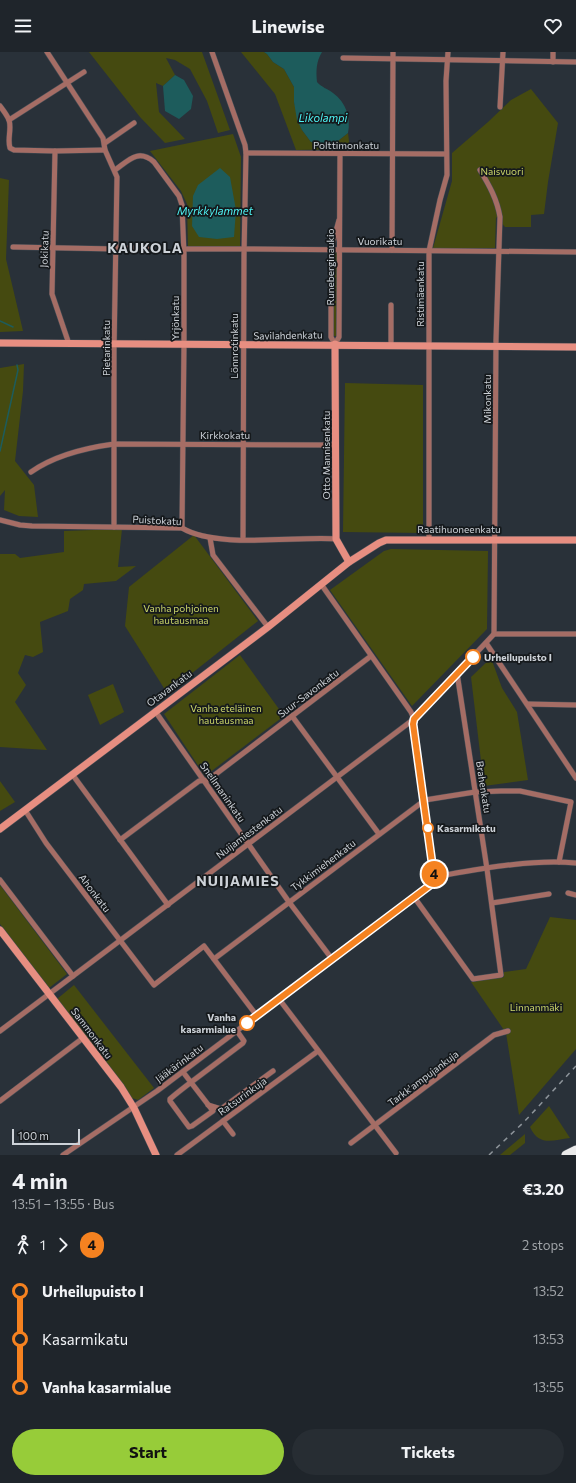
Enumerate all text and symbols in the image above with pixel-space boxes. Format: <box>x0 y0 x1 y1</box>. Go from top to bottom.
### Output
icon: menu <box>12 15 34 37</box>
text: Linewise <box>252 15 324 37</box>
icon: heart <box>542 15 564 37</box>
water label: Likolampi <box>299 111 349 124</box>
street label: Polttimonkatu <box>313 139 379 151</box>
park label: Naisvuori <box>480 165 524 177</box>
water label: Myrkkylammet <box>177 204 253 217</box>
street label: Runeberginaukio <box>324 229 336 305</box>
street label: Jokikatu <box>37 230 51 268</box>
street label: Vuorikatu <box>358 235 402 247</box>
district label: KAUKOLA <box>107 239 183 256</box>
street label: Ristimäenkatu <box>414 261 426 327</box>
street label: Yrjönkatu <box>169 296 181 340</box>
street label: Lönnrotinkatu <box>228 313 240 379</box>
street label: Pietarinkatu <box>100 320 112 376</box>
street label: Savilahdenkatu <box>253 328 323 342</box>
street label: Mikonkatu <box>481 374 493 424</box>
street label: Otto Mannisenkatu <box>320 411 332 499</box>
street label: Kirkkokatu <box>200 429 250 441</box>
street label: Puistokatu <box>132 513 182 527</box>
street label: Raatihuoneenkatu <box>417 523 501 535</box>
park label: Vanha pohjoinen hautausmaa <box>143 602 219 626</box>
marker: Urheilupuisto I <box>465 649 481 665</box>
place label: Urheilupuisto I <box>484 651 552 663</box>
street label: Suur-Savonkatu <box>275 666 341 720</box>
street label: Otavankatu <box>144 667 194 709</box>
park label: Vanha eteläinen hautausmaa <box>190 702 262 726</box>
street label: Snellmaninkatu <box>198 760 248 824</box>
street label: Brahenkatu <box>474 760 494 814</box>
street label: Nuijamiestenkatu <box>213 803 285 861</box>
marker: Kasarmikatu <box>422 822 434 834</box>
place label: Kasarmikatu <box>437 822 496 834</box>
street label: Tykkimiehenkatu <box>288 837 358 893</box>
line badge: 4 <box>421 861 447 887</box>
text: 4 <box>430 865 438 882</box>
street label: Ahonkatu <box>77 872 113 914</box>
district label: NUIJAMIES <box>196 872 280 889</box>
park label: Linnanmäki <box>510 1001 562 1013</box>
street label: Sammonkatu <box>69 1005 115 1061</box>
place label: Vanha kasarmialue <box>180 1011 236 1035</box>
marker: Vanha kasarmialue <box>239 1015 255 1031</box>
street label: Jääkärinkatu <box>153 1041 205 1085</box>
street label: Tarkk'ampujankuja <box>385 1048 461 1108</box>
street label: Ratsurinkuja <box>215 1074 269 1118</box>
scale bar <box>12 1127 80 1146</box>
text: 100 m <box>18 1129 49 1142</box>
text: 4 min <box>12 1167 68 1194</box>
text: €3.20 <box>523 1180 564 1198</box>
text: 13:51 – 13:55 · Bus <box>12 1196 114 1212</box>
icon: walk <box>12 1234 34 1256</box>
icon: forward <box>52 1234 74 1256</box>
text: 4 <box>88 1236 96 1253</box>
text: 1 <box>40 1237 46 1253</box>
text: 2 stops <box>522 1237 564 1253</box>
text: Urheilupuisto I <box>42 1282 144 1300</box>
text: 13:52 <box>533 1283 564 1299</box>
text: Kasarmikatu <box>42 1330 128 1348</box>
text: 13:53 <box>533 1331 564 1347</box>
text: Vanha kasarmialue <box>42 1378 171 1396</box>
text: 13:55 <box>533 1379 564 1395</box>
button: Start <box>12 1429 284 1475</box>
button: Tickets <box>292 1429 564 1475</box>

